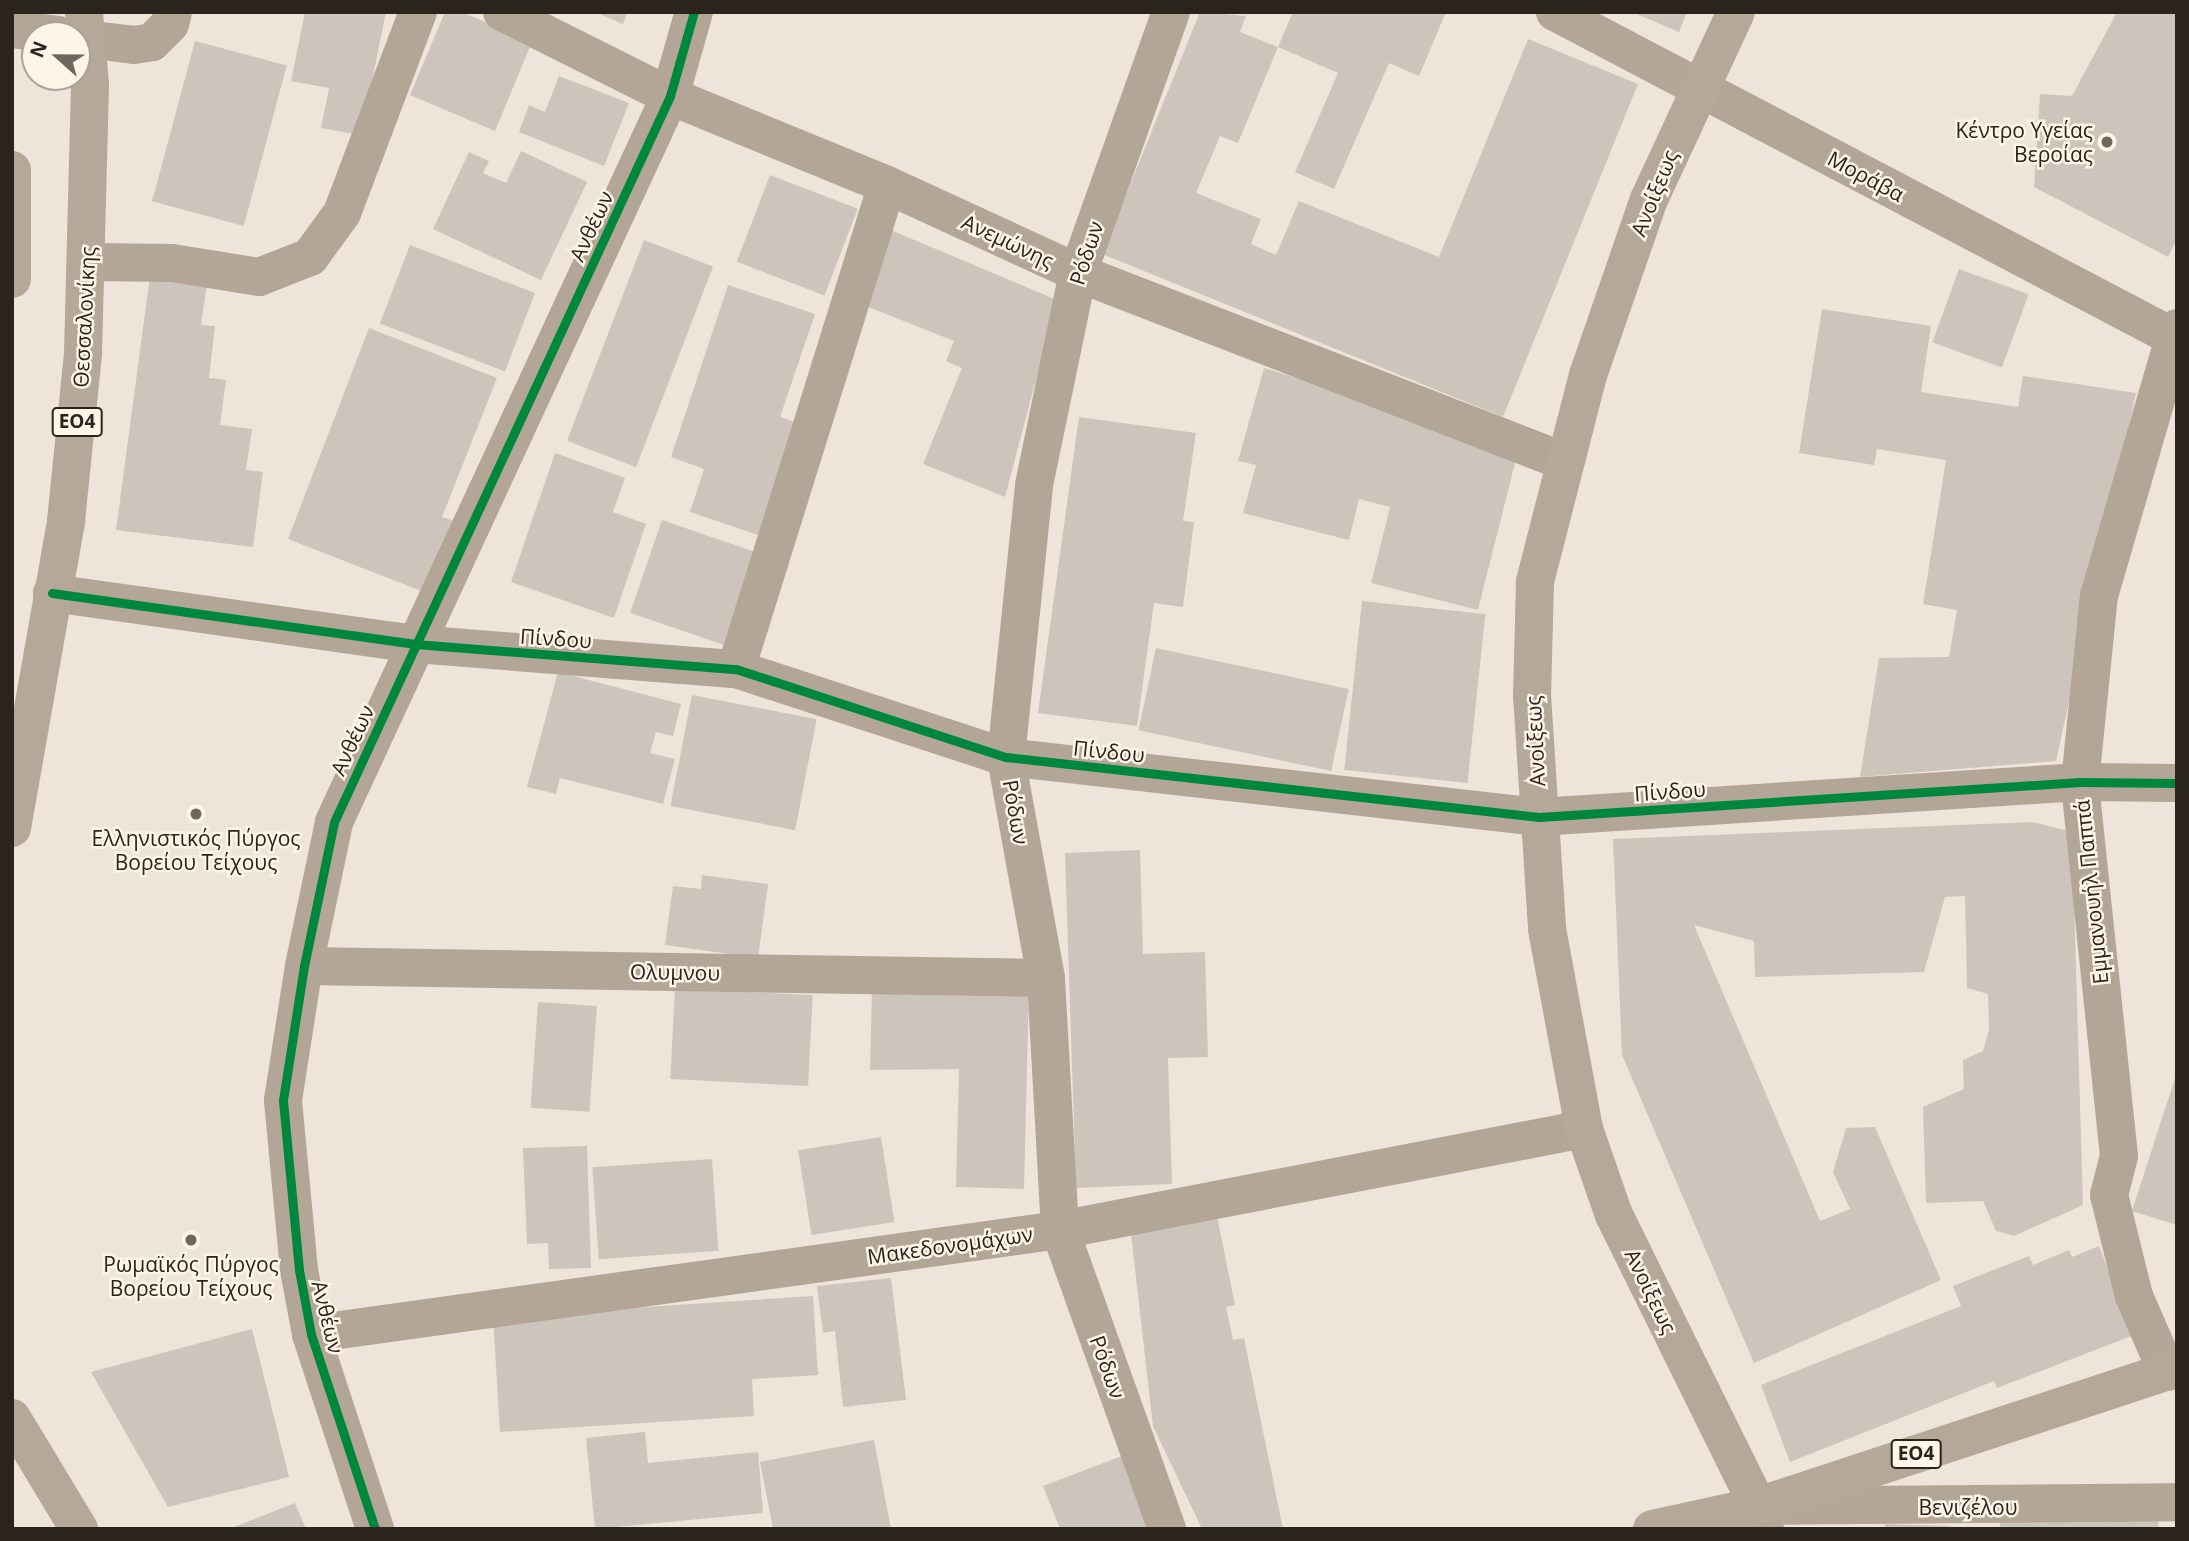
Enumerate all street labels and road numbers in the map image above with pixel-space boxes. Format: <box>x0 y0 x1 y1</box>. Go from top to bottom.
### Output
street label: Μοράβα <box>1823 145 1909 207</box>
street label: Ανοίξεως <box>1625 146 1683 240</box>
street label: Ανθέων <box>564 187 618 265</box>
street label: Ανεμώνης <box>958 209 1058 273</box>
street label: Ρόδων <box>1064 218 1108 288</box>
street label: Θεσσαλονίκης <box>68 246 100 388</box>
road number: ΕΟ4 <box>51 406 103 438</box>
street label: Πίνδου <box>519 623 593 653</box>
street label: Ανοίξεως <box>1520 695 1550 787</box>
street label: Ανθέων <box>325 701 379 779</box>
street label: Πίνδου <box>1072 735 1146 767</box>
street label: Πίνδου <box>1633 776 1707 806</box>
street label: Ρόδων <box>998 778 1034 846</box>
street label: Εμμανουήλ Παππά <box>2069 799 2113 985</box>
street label: Ολυμνου <box>630 959 720 985</box>
street label: Μακεδονομάχων <box>866 1221 1034 1269</box>
street label: Ανοίξεως <box>1620 1245 1682 1337</box>
street label: Ανθέων <box>307 1278 349 1356</box>
street label: Ρόδων <box>1085 1332 1131 1402</box>
road number: ΕΟ4 <box>1890 1438 1942 1470</box>
street label: Βενιζέλου <box>1919 1494 2017 1520</box>

